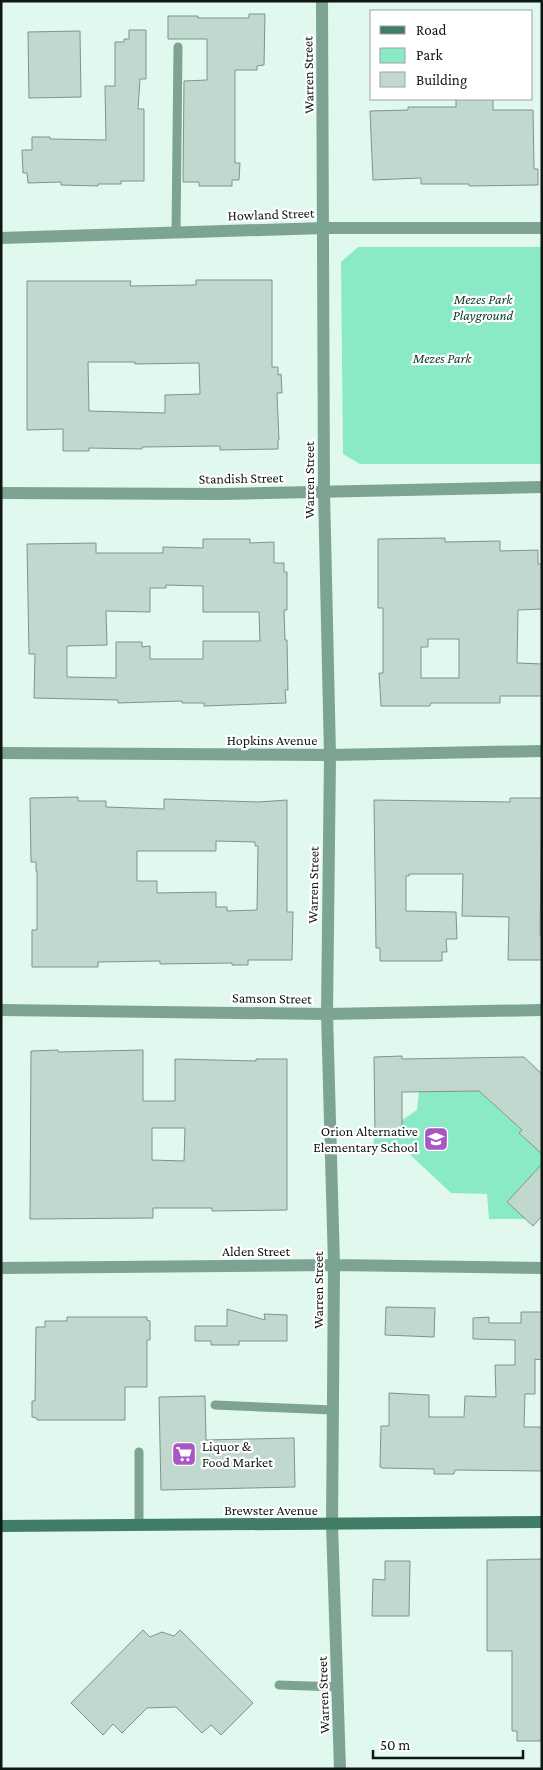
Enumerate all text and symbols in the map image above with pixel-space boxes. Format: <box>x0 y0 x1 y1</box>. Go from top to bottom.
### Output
legend <box>370 10 533 100</box>
text: Road <box>416 22 447 38</box>
street label: Warren Street <box>299 36 317 114</box>
text: Park <box>416 47 443 63</box>
text: Building <box>416 72 467 89</box>
street label: Howland Street <box>227 204 315 224</box>
park label: Mezes Park Playground <box>453 291 514 323</box>
park label: Mezes Park <box>412 350 472 366</box>
street label: Warren Street <box>301 441 317 519</box>
street label: Standish Street <box>199 469 284 487</box>
street label: Hopkins Avenue <box>227 732 317 748</box>
street label: Warren Street <box>304 846 322 924</box>
street label: Samson Street <box>232 989 312 1007</box>
place label: Orion Alternative Elementary School <box>313 1123 418 1155</box>
school or university icon: Orion Alternative Elementary School <box>423 1126 449 1152</box>
street label: Alden Street <box>222 1243 290 1259</box>
street label: Warren Street <box>310 1251 326 1329</box>
place label: Liquor & Food Market <box>202 1438 273 1470</box>
supermarket icon: Liquor & Food Market <box>171 1441 197 1467</box>
street label: Brewster Avenue <box>224 1502 318 1518</box>
street label: Warren Street <box>314 1656 332 1734</box>
scale bar <box>373 1728 523 1760</box>
text: 50 m <box>380 1737 410 1753</box>

